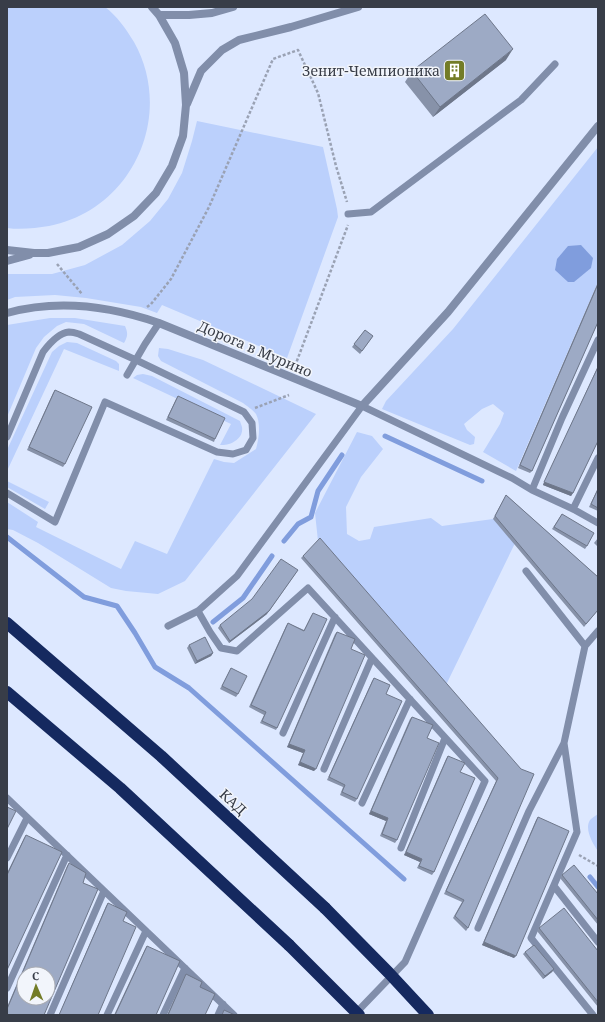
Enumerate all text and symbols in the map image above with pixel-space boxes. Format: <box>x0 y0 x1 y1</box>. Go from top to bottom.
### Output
building icon: Зенит-Чемпионика <box>442 58 468 84</box>
place label: Зенит-Чемпионика <box>302 61 440 80</box>
street label: Дорога в Мурино <box>195 316 315 381</box>
street label: КАД <box>216 784 251 819</box>
north arrow <box>16 966 56 1006</box>
text: С <box>32 968 40 983</box>

